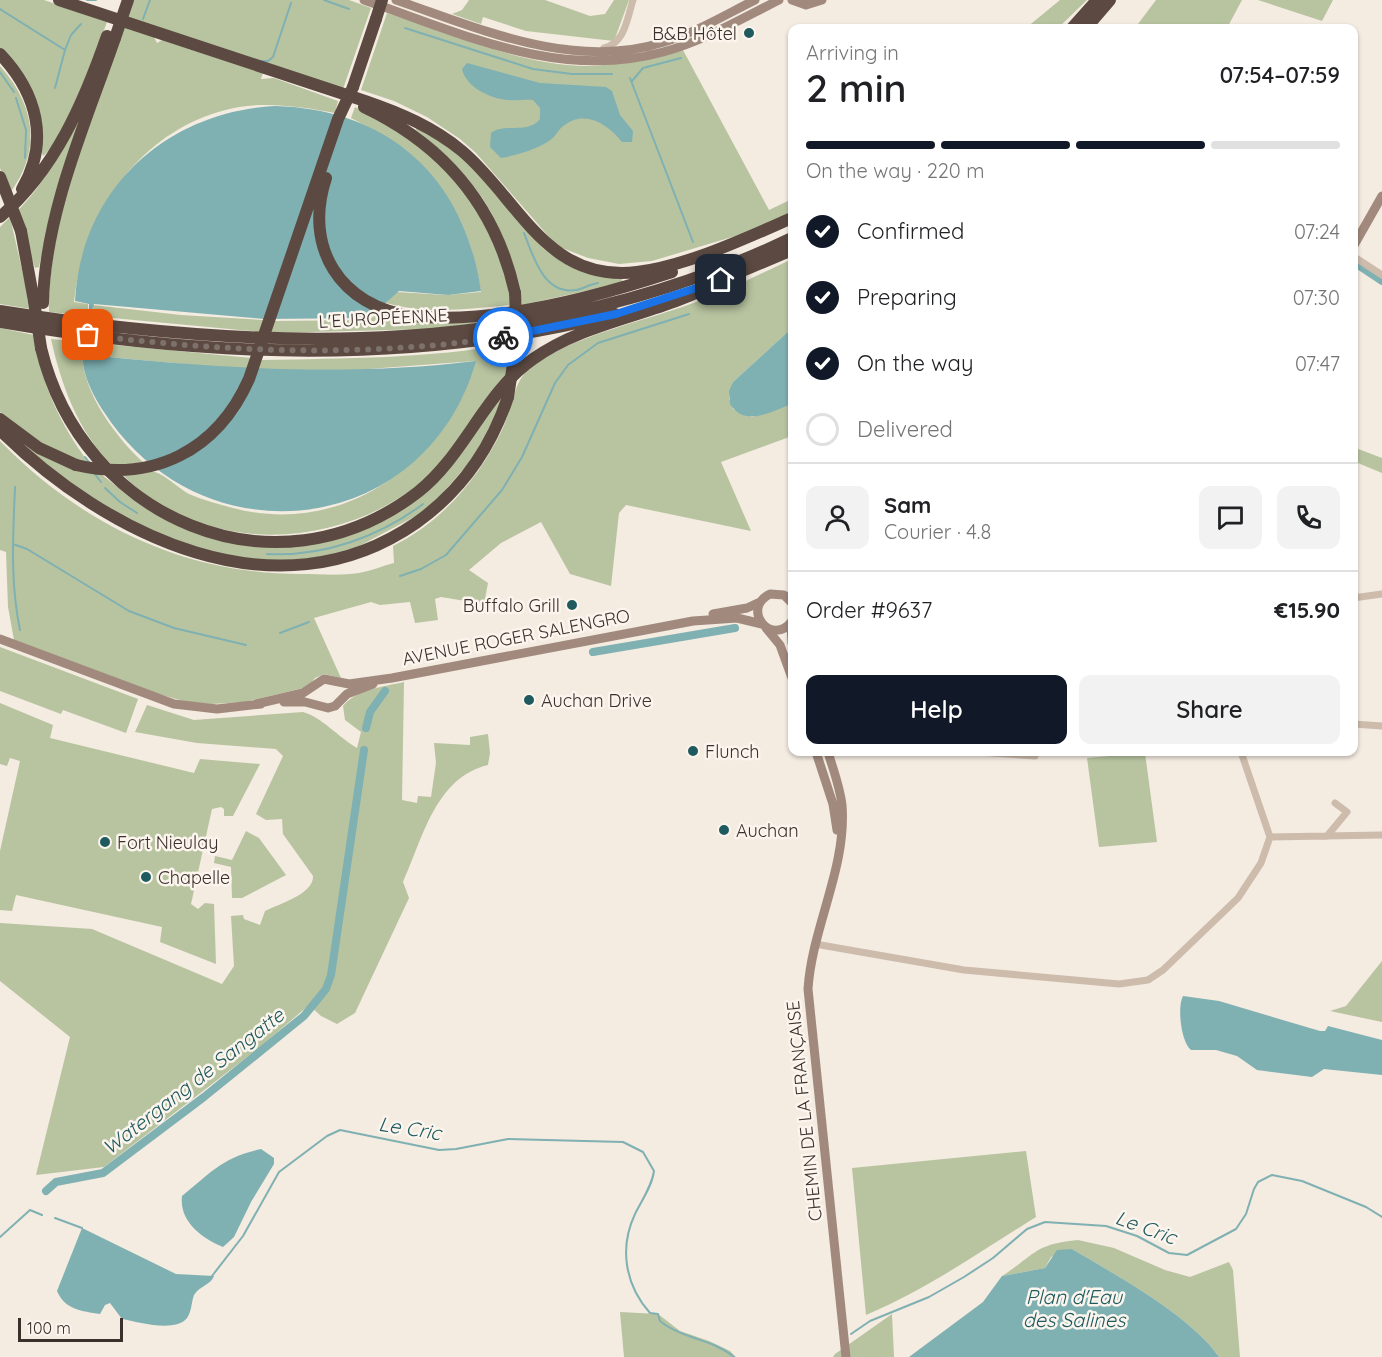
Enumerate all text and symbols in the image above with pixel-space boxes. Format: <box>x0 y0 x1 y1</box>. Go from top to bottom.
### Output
place label: B&B Hôtel <box>652 22 737 45</box>
marker: B&B Hôtel <box>742 26 756 40</box>
text: Arriving in <box>806 40 899 65</box>
text: 07:54–07:59 <box>1220 61 1340 89</box>
text: 2 min <box>806 63 907 112</box>
text: On the way · 220 m <box>806 158 984 183</box>
icon: check <box>806 215 839 248</box>
text: Confirmed <box>857 217 964 245</box>
text: 07:24 <box>1294 219 1340 244</box>
pin <box>695 254 746 305</box>
icon: home <box>704 263 737 296</box>
icon: check <box>806 281 839 314</box>
text: Preparing <box>857 283 957 311</box>
text: 07:30 <box>1293 285 1340 310</box>
street label: L'EUROPÉENNE <box>318 303 448 333</box>
courier <box>473 307 533 367</box>
pin <box>62 309 113 360</box>
icon: bag <box>71 318 104 351</box>
icon: bike <box>487 321 520 354</box>
icon: check <box>806 347 839 380</box>
text: On the way <box>857 349 973 377</box>
text: 07:47 <box>1295 351 1340 376</box>
text: Delivered <box>857 415 953 443</box>
button: person <box>806 486 869 549</box>
button: chat <box>1199 486 1262 549</box>
button: phone <box>1277 486 1340 549</box>
text: Sam <box>884 491 931 519</box>
text: Courier · 4.8 <box>884 519 991 544</box>
place label: Buffalo Grill <box>463 594 560 617</box>
text: Order #9637 <box>806 596 932 624</box>
text: €15.90 <box>1274 596 1340 624</box>
marker: Buffalo Grill <box>565 598 579 612</box>
street label: AVENUE ROGER SALENGRO <box>400 604 632 670</box>
button: Help <box>806 675 1067 744</box>
button: Share <box>1079 675 1340 744</box>
place label: Auchan Drive <box>541 689 652 712</box>
marker: Auchan Drive <box>522 693 536 707</box>
place label: Flunch <box>705 740 759 763</box>
marker: Flunch <box>686 744 700 758</box>
place label: Auchan <box>736 819 799 842</box>
marker: Auchan <box>717 823 731 837</box>
place label: Fort Nieulay <box>117 831 218 854</box>
marker: Fort Nieulay <box>98 835 112 849</box>
place label: Chapelle <box>158 866 230 889</box>
marker: Chapelle <box>139 870 153 884</box>
street label: CHEMIN DE LA FRANÇAISE <box>781 1000 827 1222</box>
water label: Watergang de Sangatte <box>97 1002 289 1160</box>
water label: Le Cric <box>377 1111 445 1146</box>
water label: Le Cric <box>1112 1205 1181 1250</box>
water label: Plan d'Eau des Salines <box>1023 1284 1127 1332</box>
scale bar <box>18 1315 123 1342</box>
text: 100 m <box>27 1318 71 1338</box>

